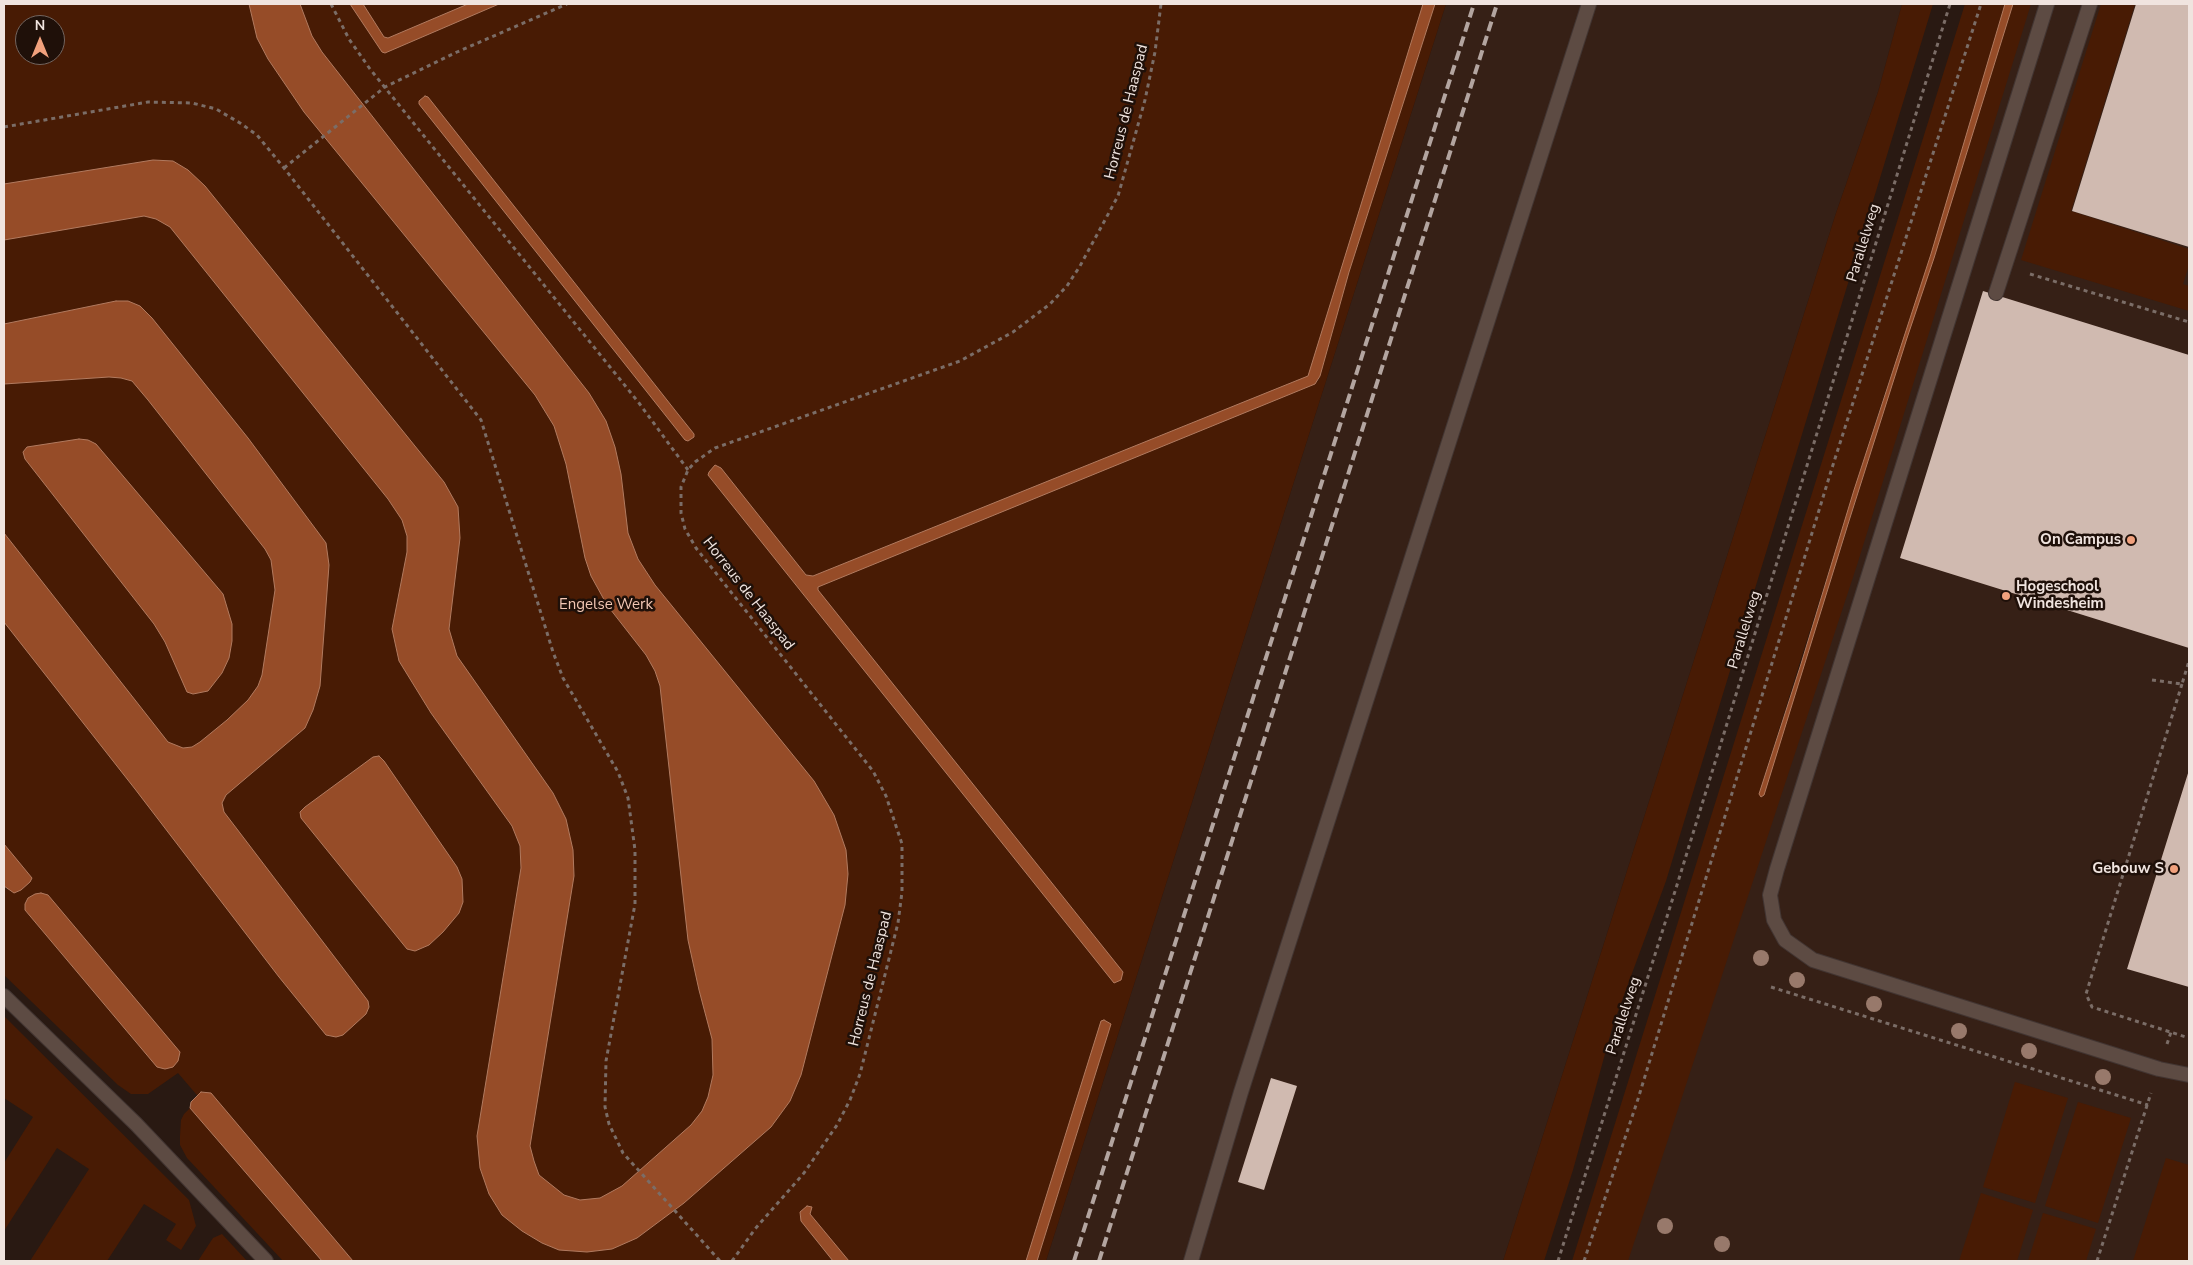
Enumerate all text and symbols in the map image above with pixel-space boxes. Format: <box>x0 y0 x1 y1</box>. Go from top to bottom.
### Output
north arrow <box>15 15 65 65</box>
text: N <box>35 16 45 35</box>
street label: Horreus de Haaspad <box>1102 43 1152 181</box>
street label: Parallelweg <box>1844 202 1884 284</box>
place label: On Campus <box>2040 531 2121 549</box>
street label: Horreus de Haaspad <box>698 534 798 654</box>
marker: On Campus <box>2125 534 2137 546</box>
place label: Hogeschool Windesheim <box>2016 578 2104 613</box>
street label: Parallelweg <box>1725 589 1765 671</box>
marker: Hogeschool Windesheim <box>2000 590 2012 602</box>
park label: Engelse Werk <box>559 596 653 614</box>
place label: Gebouw S <box>2092 860 2164 878</box>
marker: Gebouw S <box>2168 863 2180 875</box>
street label: Horreus de Haaspad <box>846 910 896 1048</box>
street label: Parallelweg <box>1603 975 1645 1057</box>

